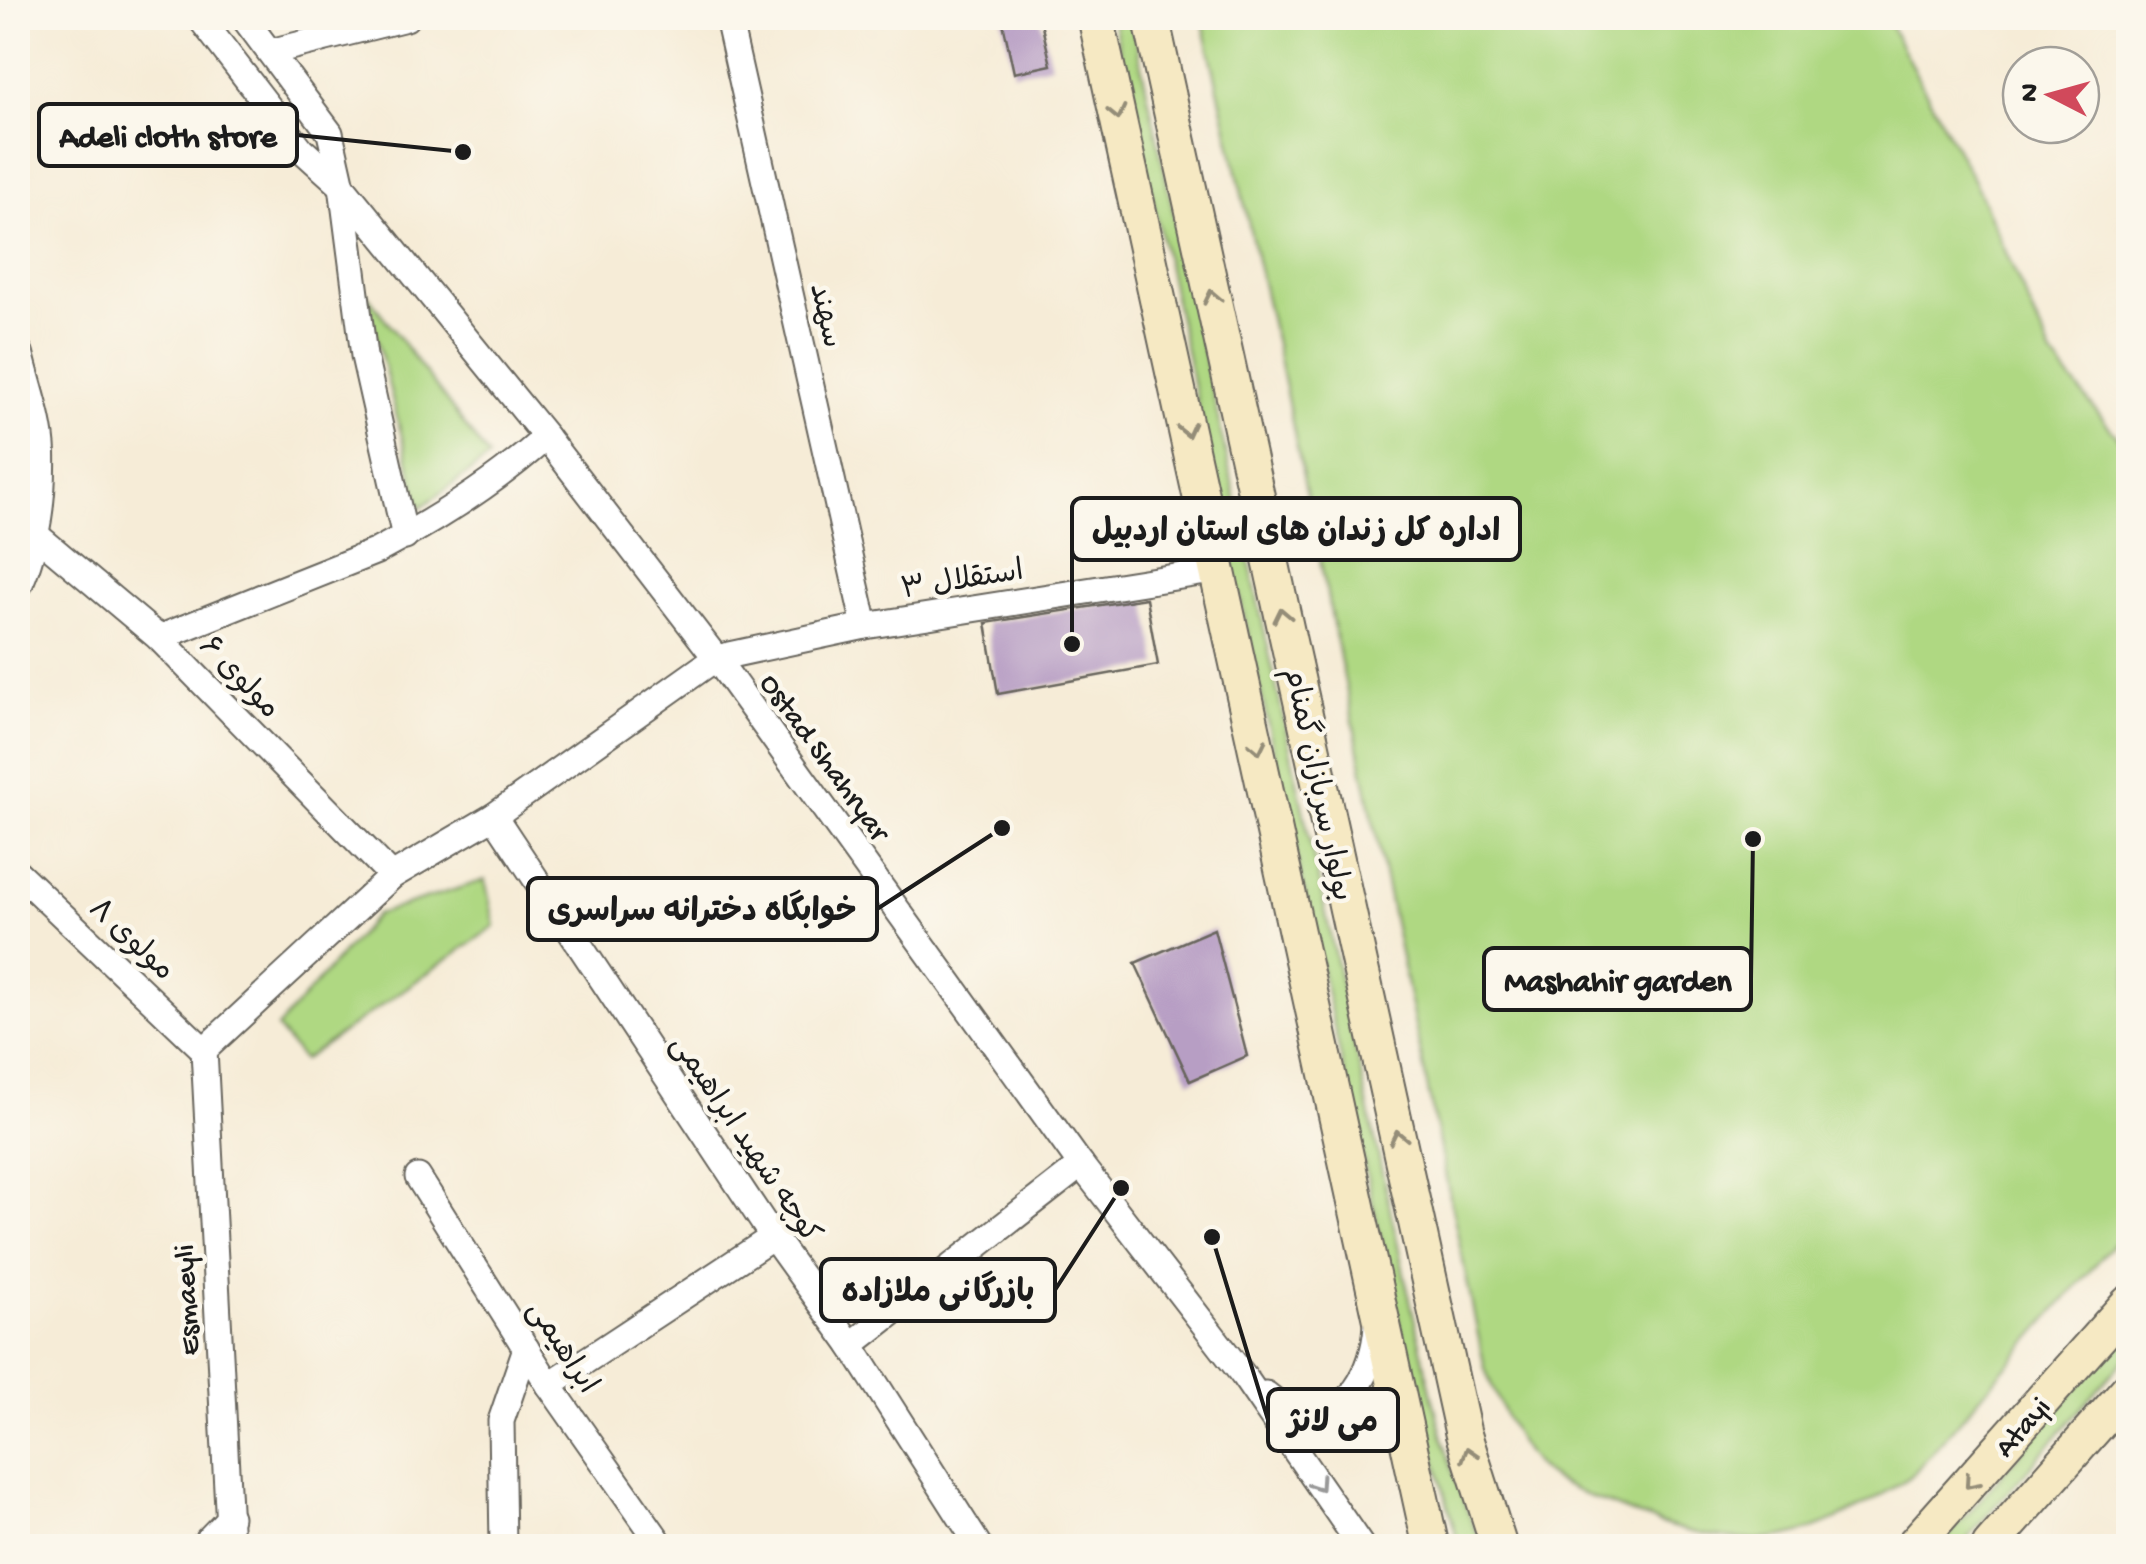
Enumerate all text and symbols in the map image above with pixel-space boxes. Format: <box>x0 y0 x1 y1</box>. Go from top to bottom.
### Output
north arrow <box>2001 45 2101 145</box>
text: N <box>2013 82 2048 104</box>
callout: Adeli cloth store <box>39 104 297 166</box>
one-way arrow <box>1105 104 1126 121</box>
text: Adeli cloth store <box>58 121 278 159</box>
street label: سهند <box>799 280 848 352</box>
one-way arrow <box>1203 289 1224 306</box>
one-way arrow <box>1176 421 1197 438</box>
callout: اداره کل زندان های استان اردبیل <box>1072 498 1520 560</box>
text: اداره کل زندان های استان اردبیل <box>1092 515 1500 553</box>
street label: استقلال ۳ <box>899 556 1026 609</box>
one-way arrow <box>1273 607 1294 624</box>
street label: مولوی ۶ <box>190 631 286 728</box>
street label: بولوار سربازان گمنام <box>1273 664 1361 905</box>
street label: Ostad Shahryar <box>750 668 896 851</box>
one-way arrow <box>1246 738 1267 755</box>
callout: خوابگاه دخترانه سراسری <box>528 878 877 940</box>
text: خوابگاه دخترانه سراسری <box>547 889 857 933</box>
street label: مولوی ۸ <box>80 893 180 990</box>
callout: Mashahir garden <box>1484 948 1751 1010</box>
text: Mashahir garden <box>1504 965 1733 1003</box>
street label: کوچه شهید ابراهیمی <box>661 1029 827 1251</box>
one-way arrow <box>1388 1129 1409 1146</box>
street label: Esmaeyli <box>169 1243 210 1356</box>
callout: بازرگانی ملازاده <box>821 1259 1055 1321</box>
text: بازرگانی ملازاده <box>841 1270 1035 1314</box>
street label: ابراهیمی <box>517 1295 604 1402</box>
callout: می لانژ <box>1268 1389 1398 1451</box>
street label: Atayi <box>1989 1392 2060 1466</box>
text: می لانژ <box>1285 1406 1378 1444</box>
one-way arrow <box>1461 1446 1481 1463</box>
one-way arrow <box>1965 1470 1983 1489</box>
one-way arrow <box>1306 1473 1324 1492</box>

